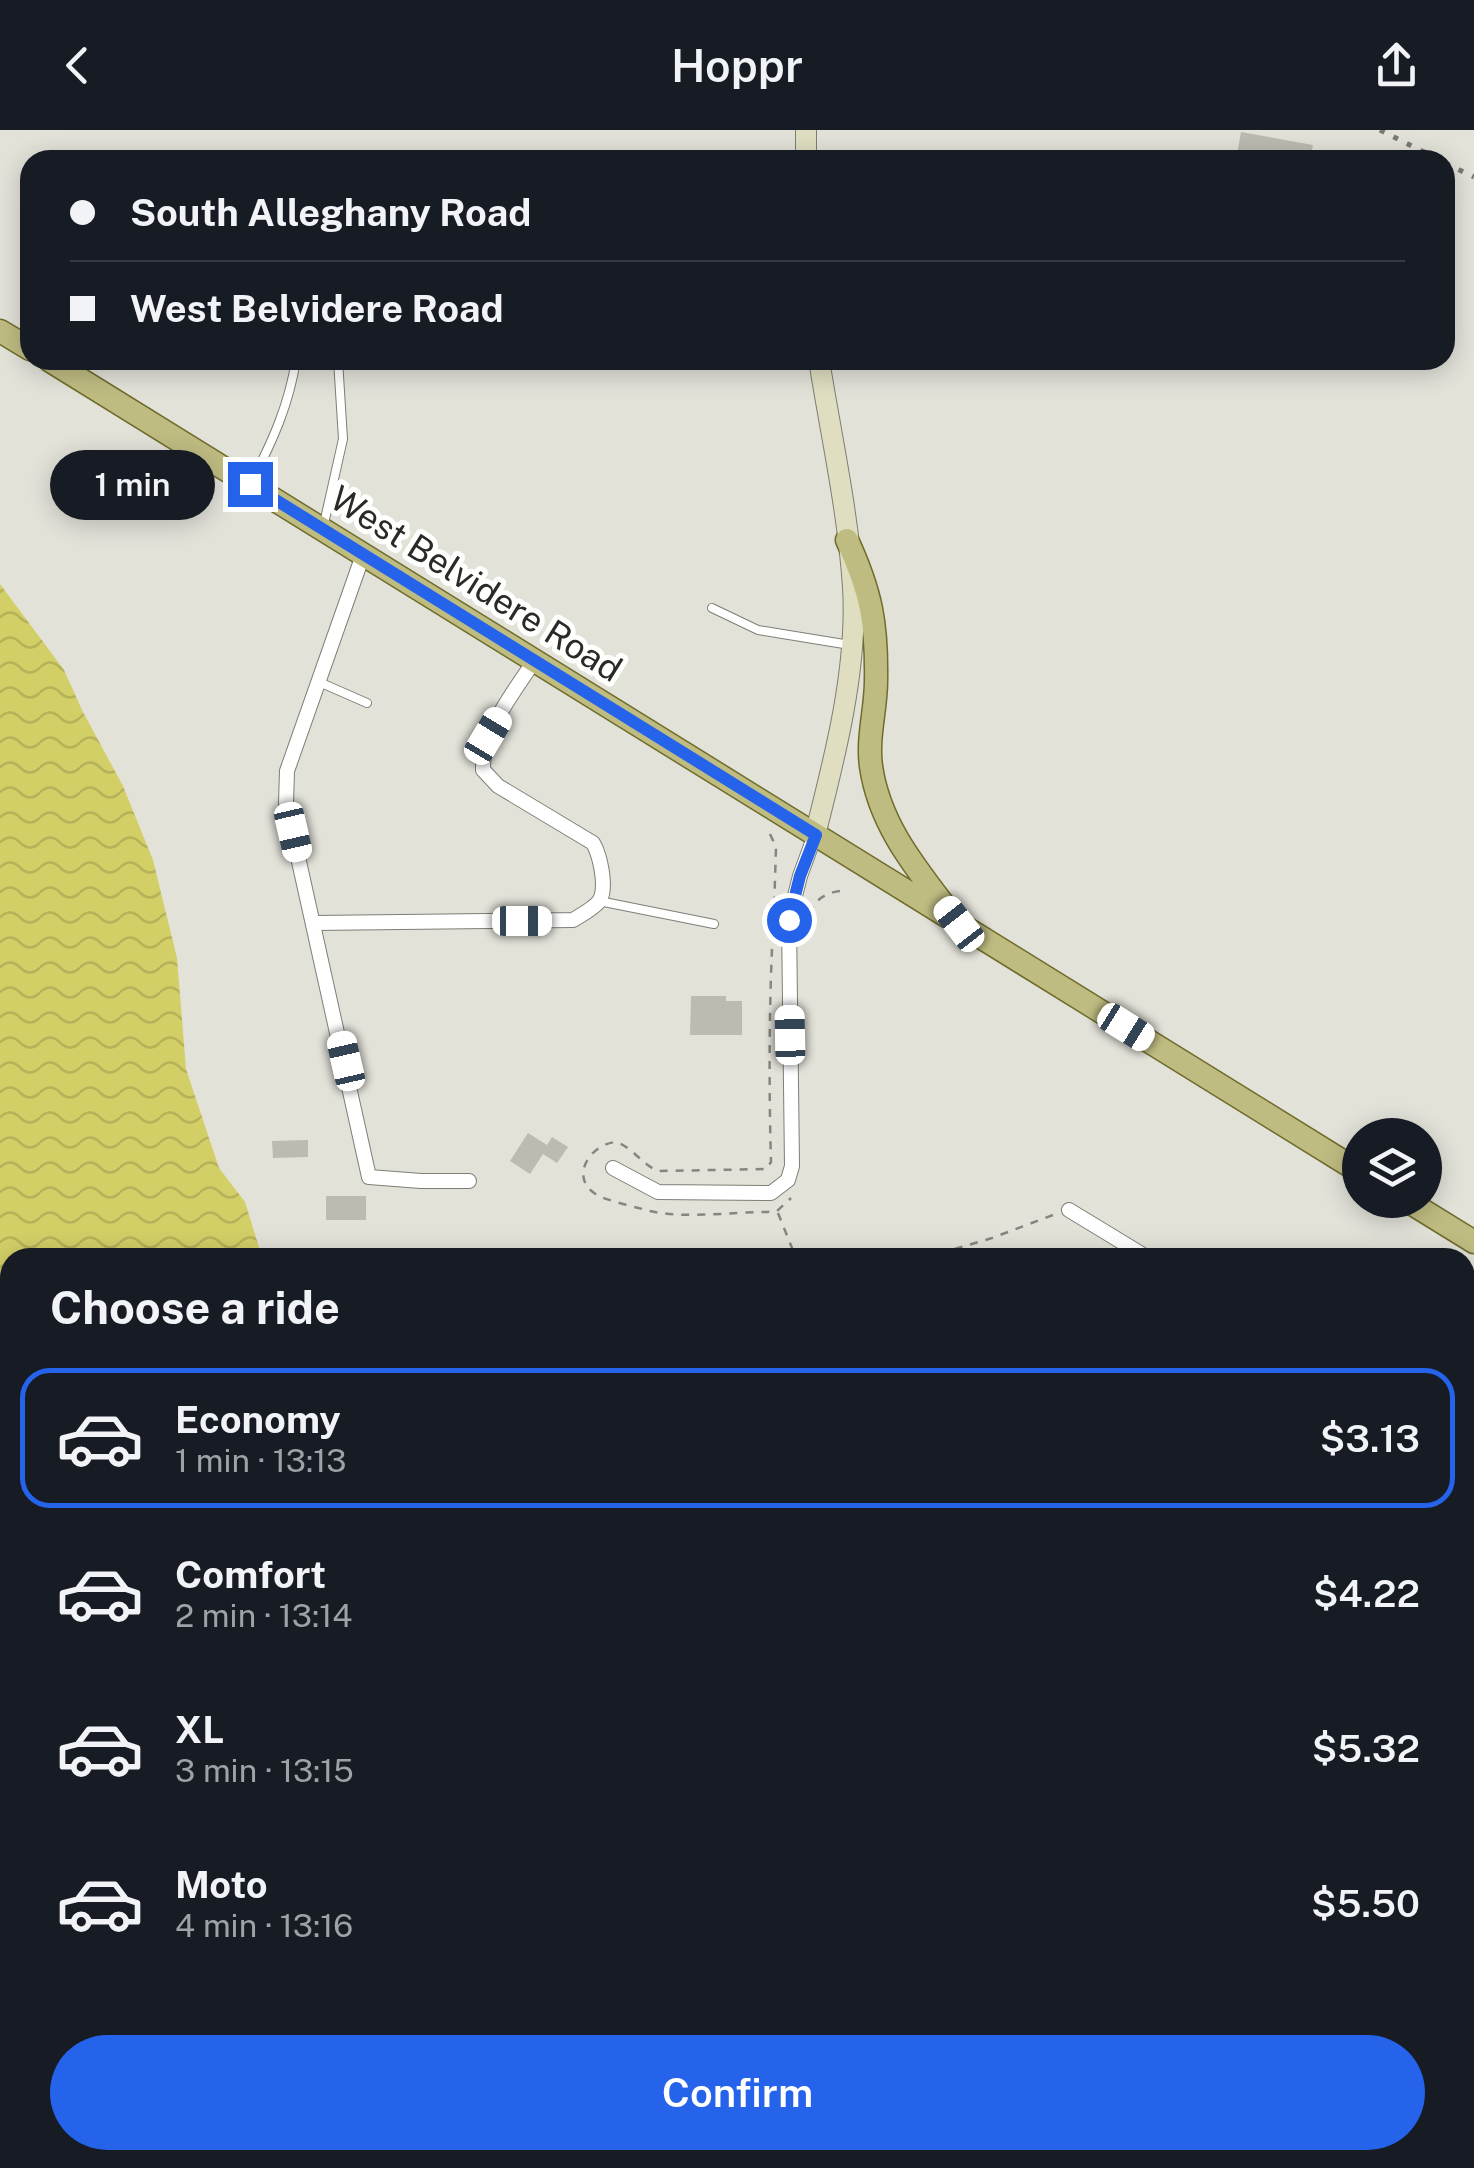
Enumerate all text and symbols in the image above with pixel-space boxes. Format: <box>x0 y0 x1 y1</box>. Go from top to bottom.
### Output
icon: back <box>50 38 105 93</box>
icon: share <box>1369 38 1424 93</box>
text: Hoppr <box>671 39 803 92</box>
text: South Alleghany Road <box>130 190 531 235</box>
text: West Belvidere Road <box>130 286 504 331</box>
callout: 1 min <box>50 449 215 519</box>
route end <box>228 462 273 507</box>
text: 1 min <box>94 466 171 503</box>
street label: West Belvidere Road <box>323 477 629 690</box>
car <box>460 703 516 769</box>
car <box>272 799 314 865</box>
car <box>929 891 989 957</box>
route start <box>767 898 812 943</box>
car <box>492 906 552 936</box>
car <box>1093 998 1159 1056</box>
car <box>774 1005 806 1065</box>
car <box>325 1028 367 1094</box>
map controls <box>1342 1118 1442 1218</box>
button: layers <box>1342 1118 1442 1218</box>
text: Choose a ride <box>50 1281 340 1334</box>
icon: car <box>55 1393 145 1483</box>
text: Economy <box>175 1397 341 1442</box>
text: $3.13 <box>1320 1416 1420 1461</box>
text: 1 min · 13:13 <box>175 1442 346 1479</box>
icon: car <box>55 1548 145 1638</box>
text: Comfort <box>175 1552 326 1597</box>
text: $4.22 <box>1313 1571 1420 1616</box>
text: 2 min · 13:14 <box>175 1597 352 1634</box>
icon: car <box>55 1703 145 1793</box>
text: XL <box>175 1707 224 1752</box>
text: $5.32 <box>1312 1726 1420 1771</box>
text: 3 min · 13:15 <box>175 1752 354 1789</box>
icon: car <box>55 1858 145 1948</box>
text: Moto <box>175 1862 268 1907</box>
text: $5.50 <box>1311 1881 1420 1926</box>
text: 4 min · 13:16 <box>175 1907 353 1944</box>
button: Confirm <box>50 2035 1425 2150</box>

